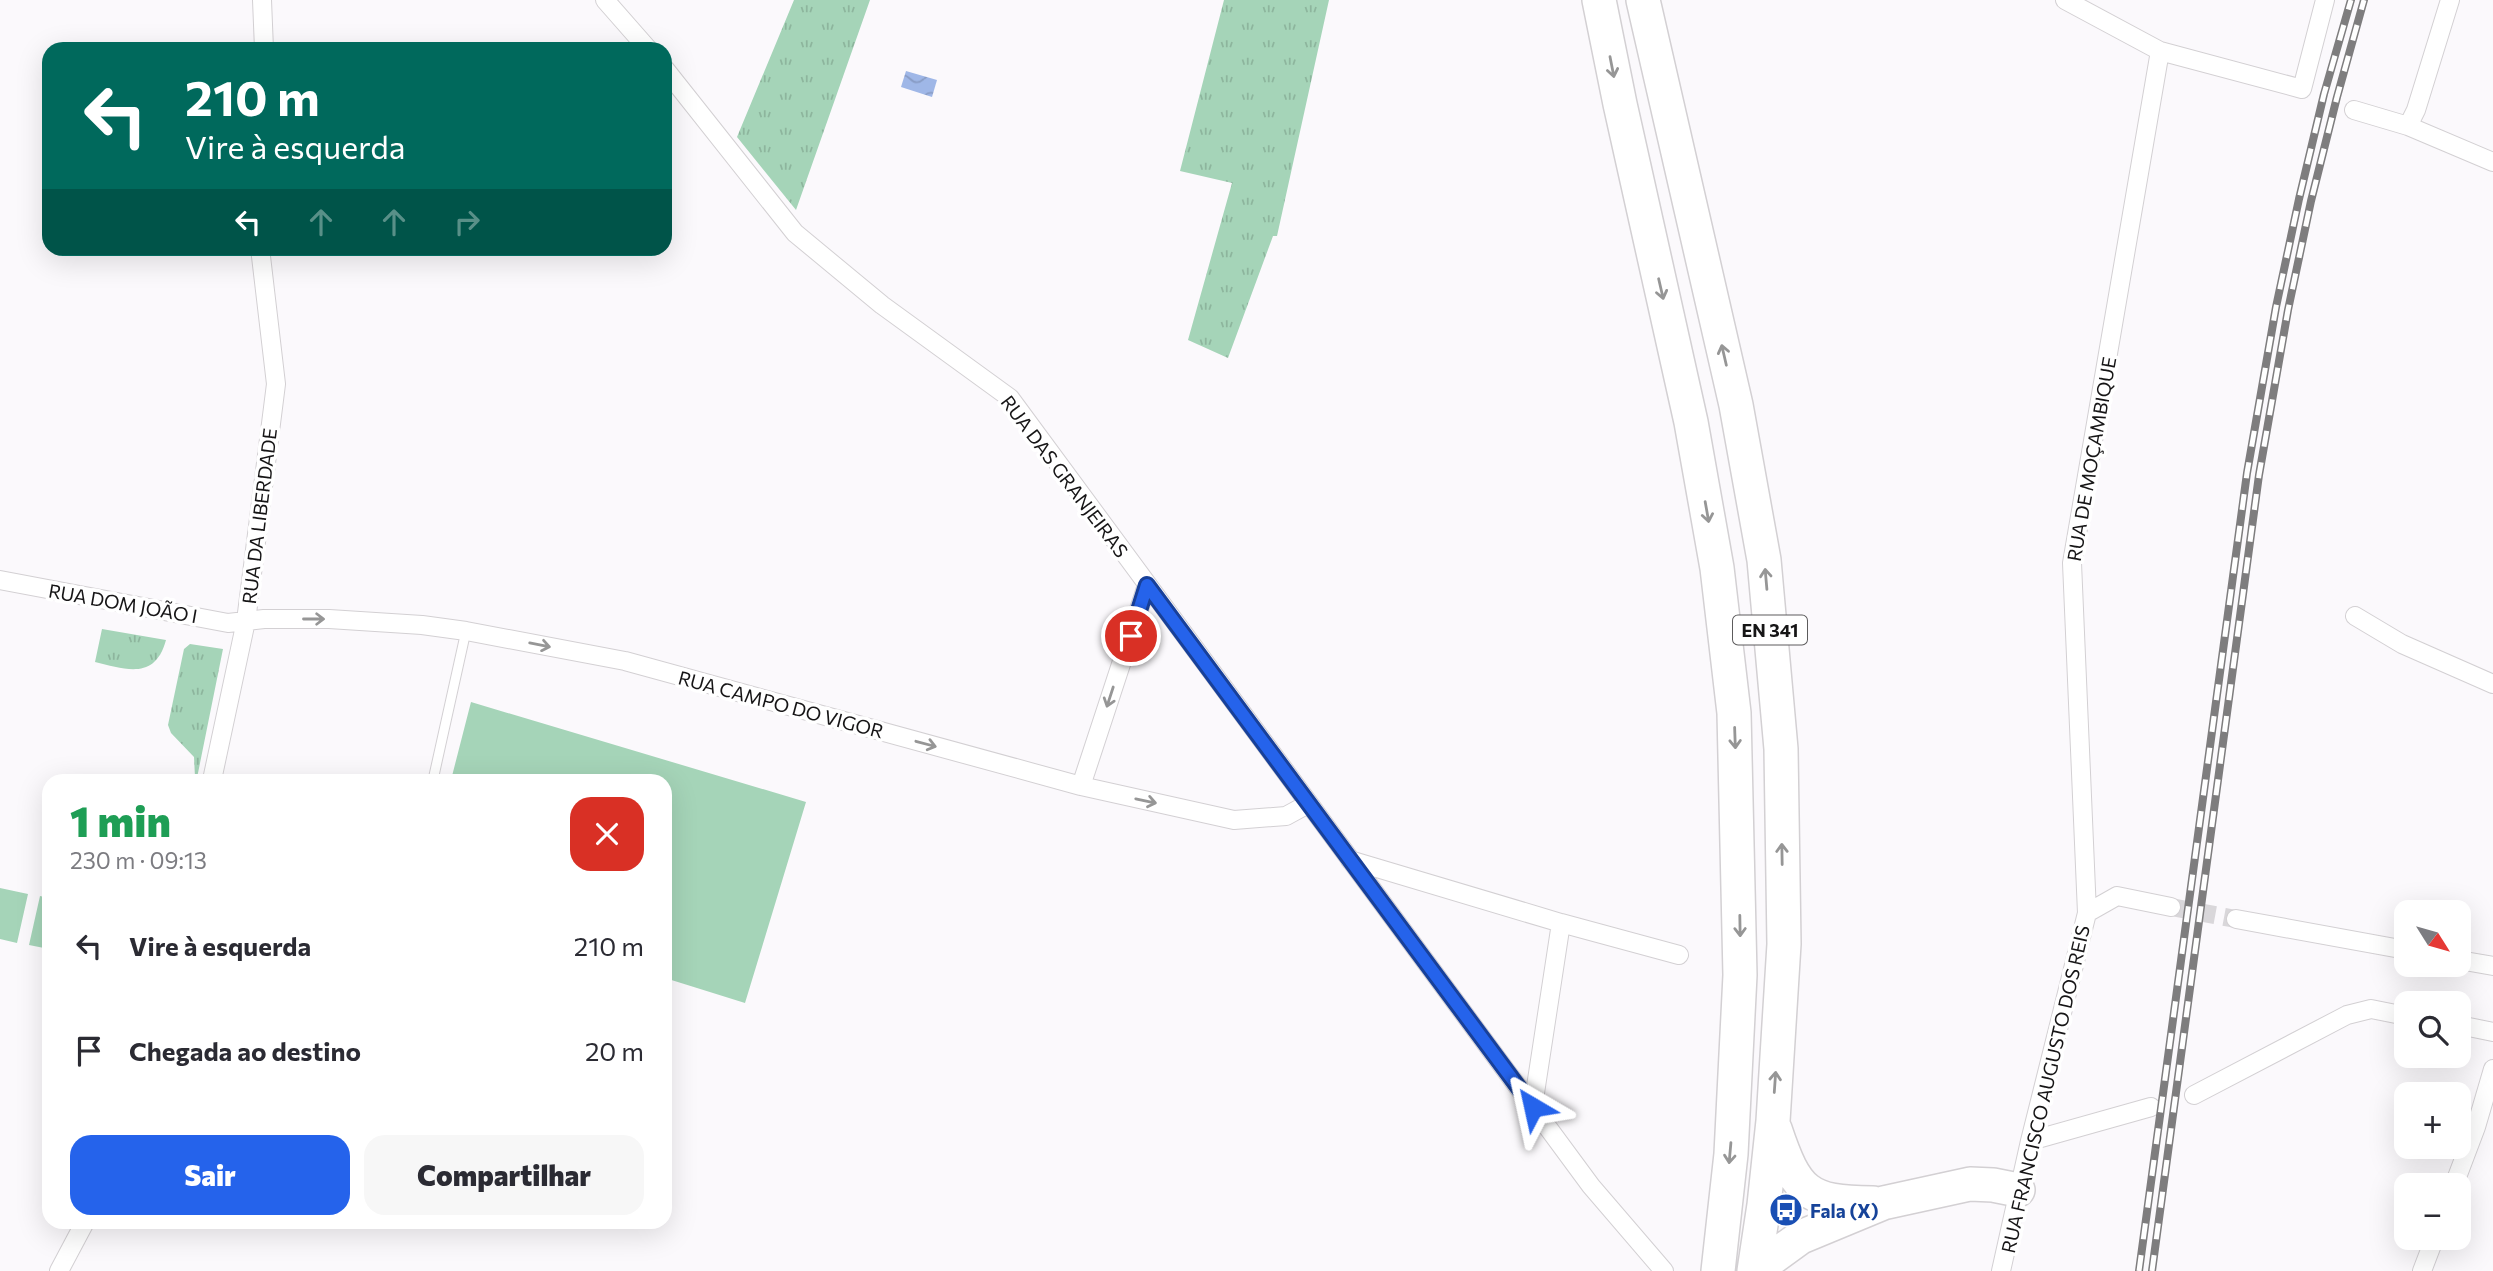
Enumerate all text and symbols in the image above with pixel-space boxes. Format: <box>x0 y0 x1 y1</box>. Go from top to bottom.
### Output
one-way arrow <box>1606 55 1620 78</box>
text: 210 m <box>185 66 320 126</box>
icon: left <box>70 70 161 161</box>
text: Vire à esquerda <box>185 126 406 166</box>
icon: left <box>229 203 267 241</box>
icon: ahead <box>302 203 340 241</box>
icon: ahead <box>375 203 413 241</box>
icon: right <box>448 203 486 241</box>
one-way arrow <box>1655 277 1669 300</box>
one-way arrow <box>1717 344 1731 367</box>
street label: RUA DE MOÇAMBIQUE <box>2062 355 2120 563</box>
street label: RUA DAS GRANJEIRAS <box>997 390 1133 562</box>
street label: RUA DA LIBERDADE <box>237 427 281 605</box>
one-way arrow <box>1701 500 1714 523</box>
one-way arrow <box>1759 568 1772 590</box>
street label: RUA DOM JOÃO I <box>47 579 199 627</box>
pin <box>1101 606 1161 666</box>
one-way arrow <box>303 612 326 626</box>
road number: EN 341 <box>1733 616 1807 644</box>
icon: arrive <box>1112 617 1150 655</box>
one-way arrow <box>528 638 551 652</box>
street label: RUA CAMPO DO VIGOR <box>676 666 886 743</box>
one-way arrow <box>1103 685 1116 707</box>
one-way arrow <box>1728 726 1741 749</box>
one-way arrow <box>914 738 937 751</box>
text: 1 min <box>70 794 171 846</box>
one-way arrow <box>1134 794 1157 808</box>
button: close <box>570 797 644 871</box>
one-way arrow <box>1776 843 1789 866</box>
text: 230 m · 09:13 <box>70 846 207 874</box>
north arrow <box>2394 900 2471 976</box>
map controls <box>2394 900 2471 1250</box>
one-way arrow <box>1733 914 1746 937</box>
street label: RUA FRANCISCO AUGUSTO DOS REIS <box>1996 923 2094 1255</box>
icon: left <box>70 927 108 965</box>
text: Vire à esquerda <box>129 930 311 961</box>
text: 210 m <box>574 930 644 961</box>
button: search <box>2394 991 2471 1068</box>
icon: arrive <box>70 1032 108 1070</box>
text: Chegada ao destino <box>129 1035 361 1066</box>
text: 20 m <box>585 1035 644 1066</box>
position arrow <box>1496 1070 1570 1144</box>
one-way arrow <box>1769 1071 1782 1093</box>
button: + <box>2394 1082 2471 1159</box>
button: Sair <box>70 1135 350 1215</box>
button: Compartilhar <box>364 1135 644 1215</box>
one-way arrow <box>1723 1141 1736 1164</box>
button: − <box>2394 1173 2471 1250</box>
bus stop icon: Fala (X) <box>1767 1191 1805 1229</box>
place label: Fala (X) <box>1810 1199 1879 1222</box>

